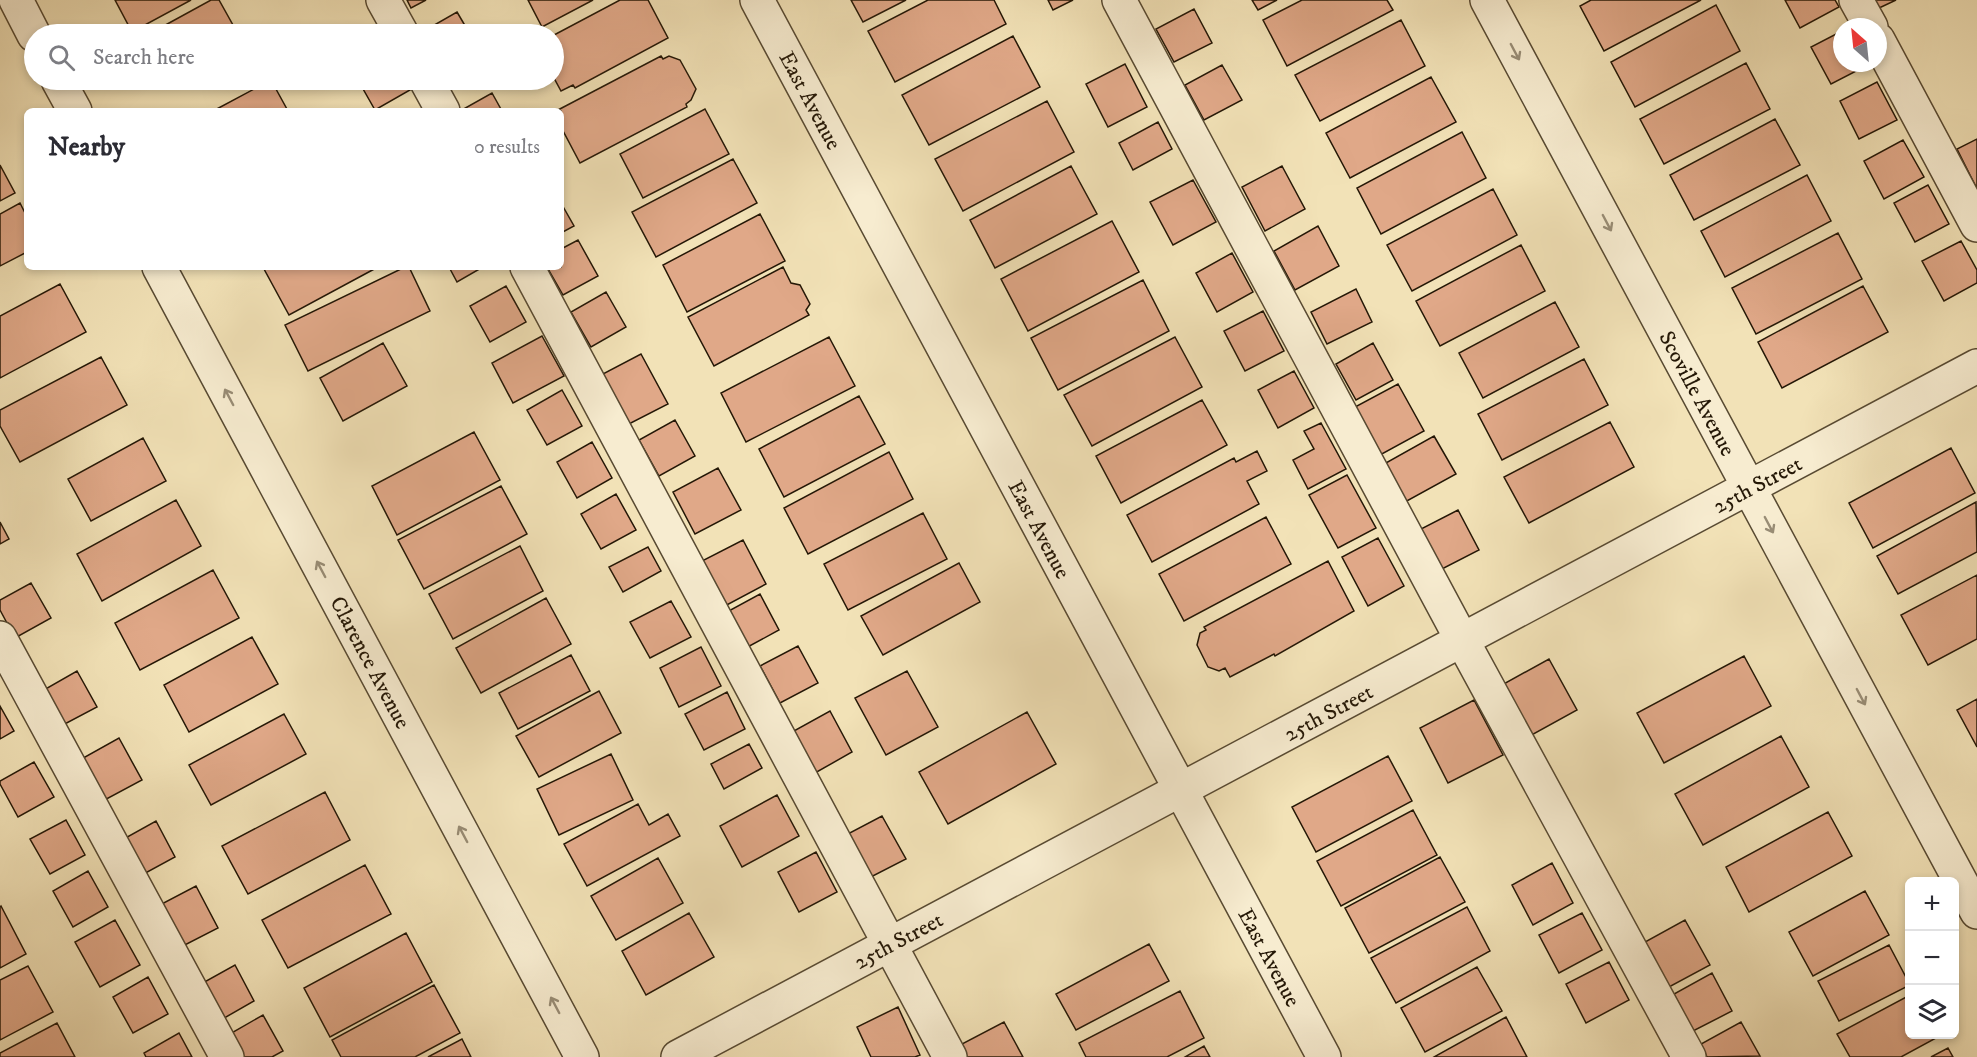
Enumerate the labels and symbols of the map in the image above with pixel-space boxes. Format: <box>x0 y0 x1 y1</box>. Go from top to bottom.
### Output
north arrow <box>1833 18 1887 72</box>
one-way arrow <box>1510 42 1521 60</box>
street label: East Avenue <box>773 47 847 154</box>
one-way arrow <box>1602 214 1613 232</box>
street label: Scoville Avenue <box>1652 327 1741 461</box>
one-way arrow <box>223 389 234 407</box>
street label: 25th Street <box>1709 451 1807 520</box>
street label: East Avenue <box>1002 476 1076 583</box>
one-way arrow <box>1763 516 1775 533</box>
one-way arrow <box>315 561 327 578</box>
street label: Clarence Avenue <box>323 592 416 734</box>
street label: 25th Street <box>1280 679 1378 748</box>
one-way arrow <box>1856 687 1867 705</box>
one-way arrow <box>457 825 468 843</box>
street label: East Avenue <box>1232 904 1306 1011</box>
street label: 25th Street <box>850 907 948 976</box>
one-way arrow <box>549 997 560 1015</box>

